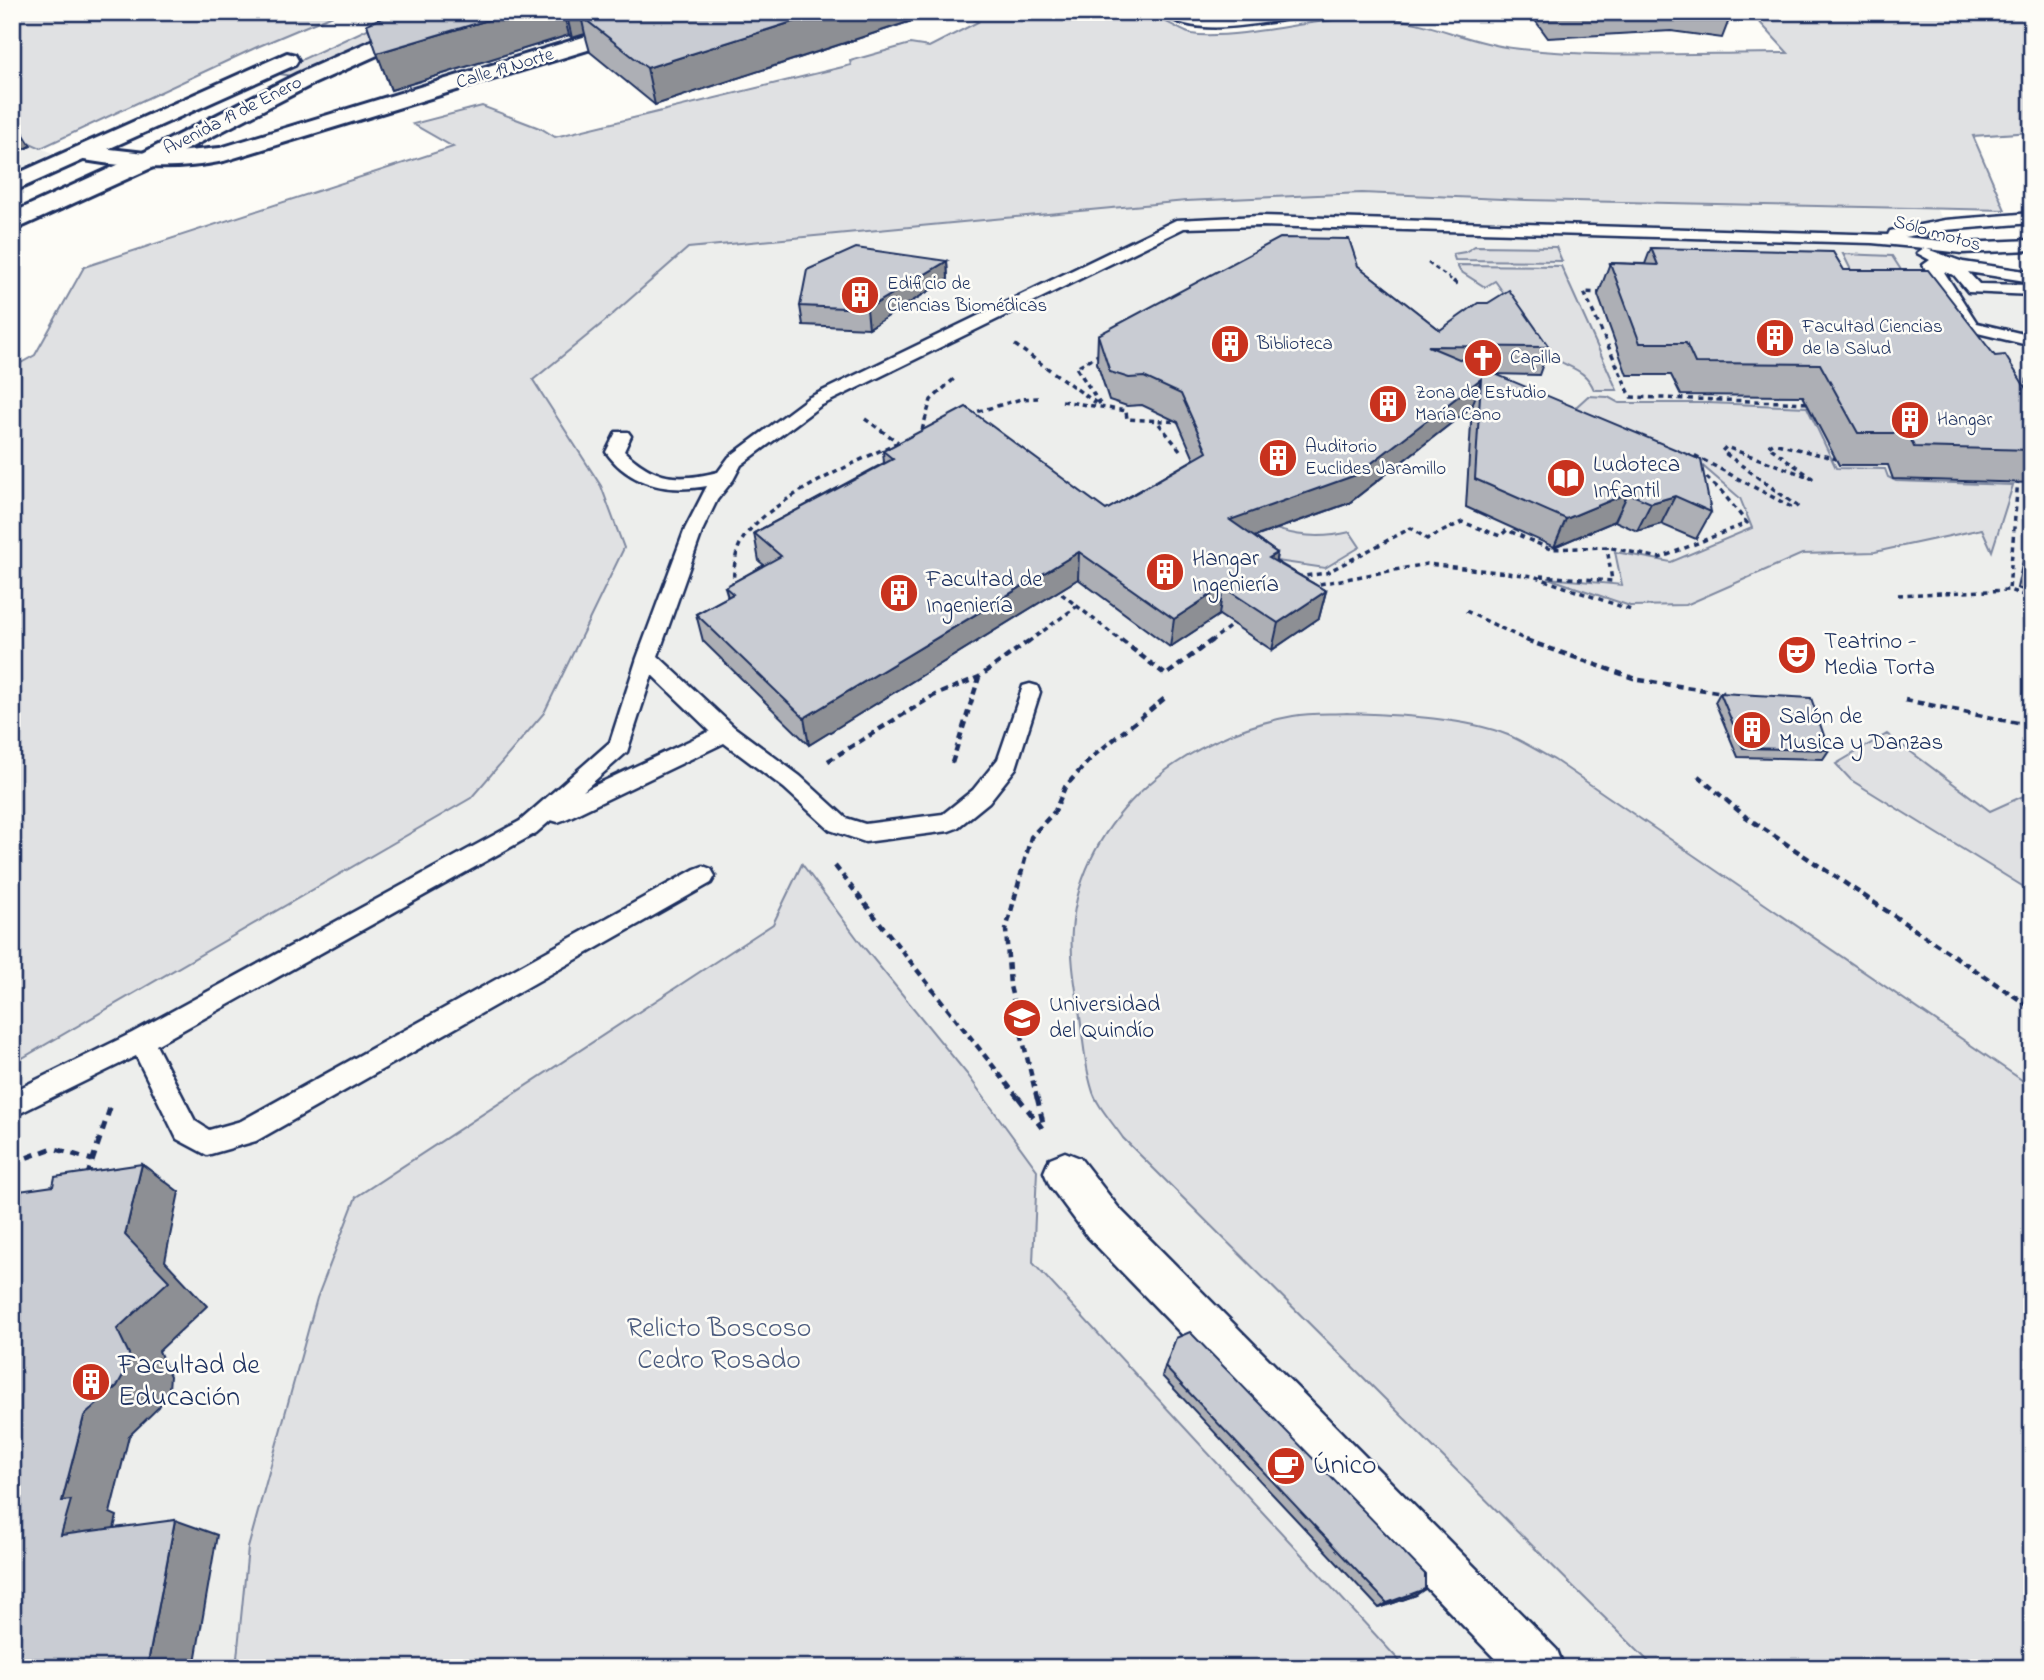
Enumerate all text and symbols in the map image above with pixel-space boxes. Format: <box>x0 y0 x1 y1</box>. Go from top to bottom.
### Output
street label: Calle 19 Norte <box>453 41 557 97</box>
street label: Avenida 19 de Enero <box>159 69 307 163</box>
street label: Sólo motos <box>1890 209 1984 259</box>
place label: Edificio de Ciencias Biomédicas <box>887 271 1047 320</box>
building icon: Edificio de Ciencias Biomédicas <box>839 274 881 316</box>
place label: Facultad Ciencias de la Salud <box>1801 314 1943 363</box>
building icon: Facultad Ciencias de la Salud <box>1754 317 1796 359</box>
building icon: Biblioteca <box>1209 323 1251 365</box>
place label: Biblioteca <box>1256 331 1333 358</box>
church icon: Capilla <box>1462 337 1504 379</box>
place label: Capilla <box>1510 345 1561 372</box>
place label: Zona de Estudio María Cano <box>1415 380 1546 429</box>
building icon: Zona de Estudio María Cano <box>1367 383 1409 425</box>
building icon: Hangar <box>1889 399 1931 441</box>
place label: Hangar <box>1937 407 1992 436</box>
place label: Auditorio Euclides Jaramillo <box>1305 434 1446 483</box>
building icon: Auditorio Euclides Jaramillo <box>1257 437 1299 479</box>
place label: Ludoteca Infantil <box>1593 449 1680 508</box>
library icon: Ludoteca Infantil <box>1545 457 1587 499</box>
place label: Hangar Ingeniería <box>1192 543 1279 603</box>
building icon: Hangar Ingeniería <box>1144 551 1186 593</box>
place label: Facultad de Ingeniería <box>925 564 1043 624</box>
building icon: Facultad de Ingeniería <box>878 572 920 614</box>
place label: Teatrino - Media Torta <box>1824 626 1935 685</box>
theatre icon: Teatrino - Media Torta <box>1776 634 1818 676</box>
place label: Salón de Musica y Danzas <box>1779 701 1943 762</box>
building icon: Salón de Musica y Danzas <box>1731 709 1773 751</box>
place label: Universidad del Quindío <box>1049 989 1160 1048</box>
school or university icon: Universidad del Quindío <box>1001 997 1043 1039</box>
park label: Relicto Boscoso Cedro Rosado <box>627 1309 811 1382</box>
place label: Facultad de Educación <box>117 1346 260 1419</box>
building icon: Facultad de Educación <box>70 1361 112 1403</box>
cafe icon: Único <box>1265 1445 1307 1487</box>
place label: Único <box>1313 1446 1377 1487</box>

